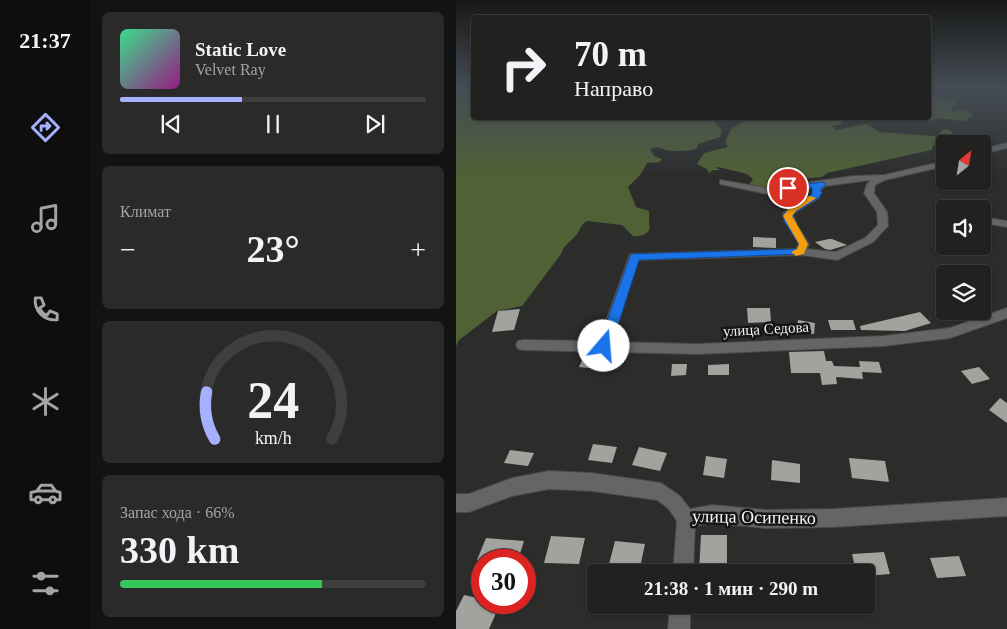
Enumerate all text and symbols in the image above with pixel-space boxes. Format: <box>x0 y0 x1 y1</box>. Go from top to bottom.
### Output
text: 21:37 <box>19 28 71 53</box>
icon: right <box>491 35 556 100</box>
text: 70 m <box>574 35 647 74</box>
text: Static Love <box>195 39 286 60</box>
text: Velvet Ray <box>195 61 266 78</box>
text: Направо <box>574 76 653 101</box>
icon: directions <box>28 110 63 145</box>
icon: previous <box>157 110 185 138</box>
icon: pause <box>259 110 287 138</box>
icon: next <box>361 110 389 138</box>
north arrow <box>936 135 991 190</box>
map controls <box>936 135 991 320</box>
pin <box>767 167 809 209</box>
icon: arrive <box>774 174 802 202</box>
button: sound <box>936 200 991 255</box>
icon: music <box>28 201 63 236</box>
text: Климат <box>120 203 171 220</box>
text: 23° <box>246 228 300 270</box>
text: − <box>120 234 136 265</box>
text: + <box>410 234 426 265</box>
button: layers <box>936 265 991 320</box>
icon: phone <box>28 292 63 327</box>
position arrow <box>577 319 629 371</box>
street label: улица Седова <box>723 319 810 339</box>
text: 24 <box>247 372 299 429</box>
icon: climate <box>28 384 63 419</box>
text: km/h <box>255 428 291 448</box>
icon: car <box>28 475 63 510</box>
text: Запас хода · 66% <box>120 504 235 521</box>
street label: улица Осипенко <box>692 506 816 528</box>
text: 330 km <box>120 529 239 571</box>
speed limit sign: 30 <box>471 549 536 614</box>
icon: filters <box>28 566 63 601</box>
text: 21:38 · 1 мин · 290 m <box>644 578 818 599</box>

